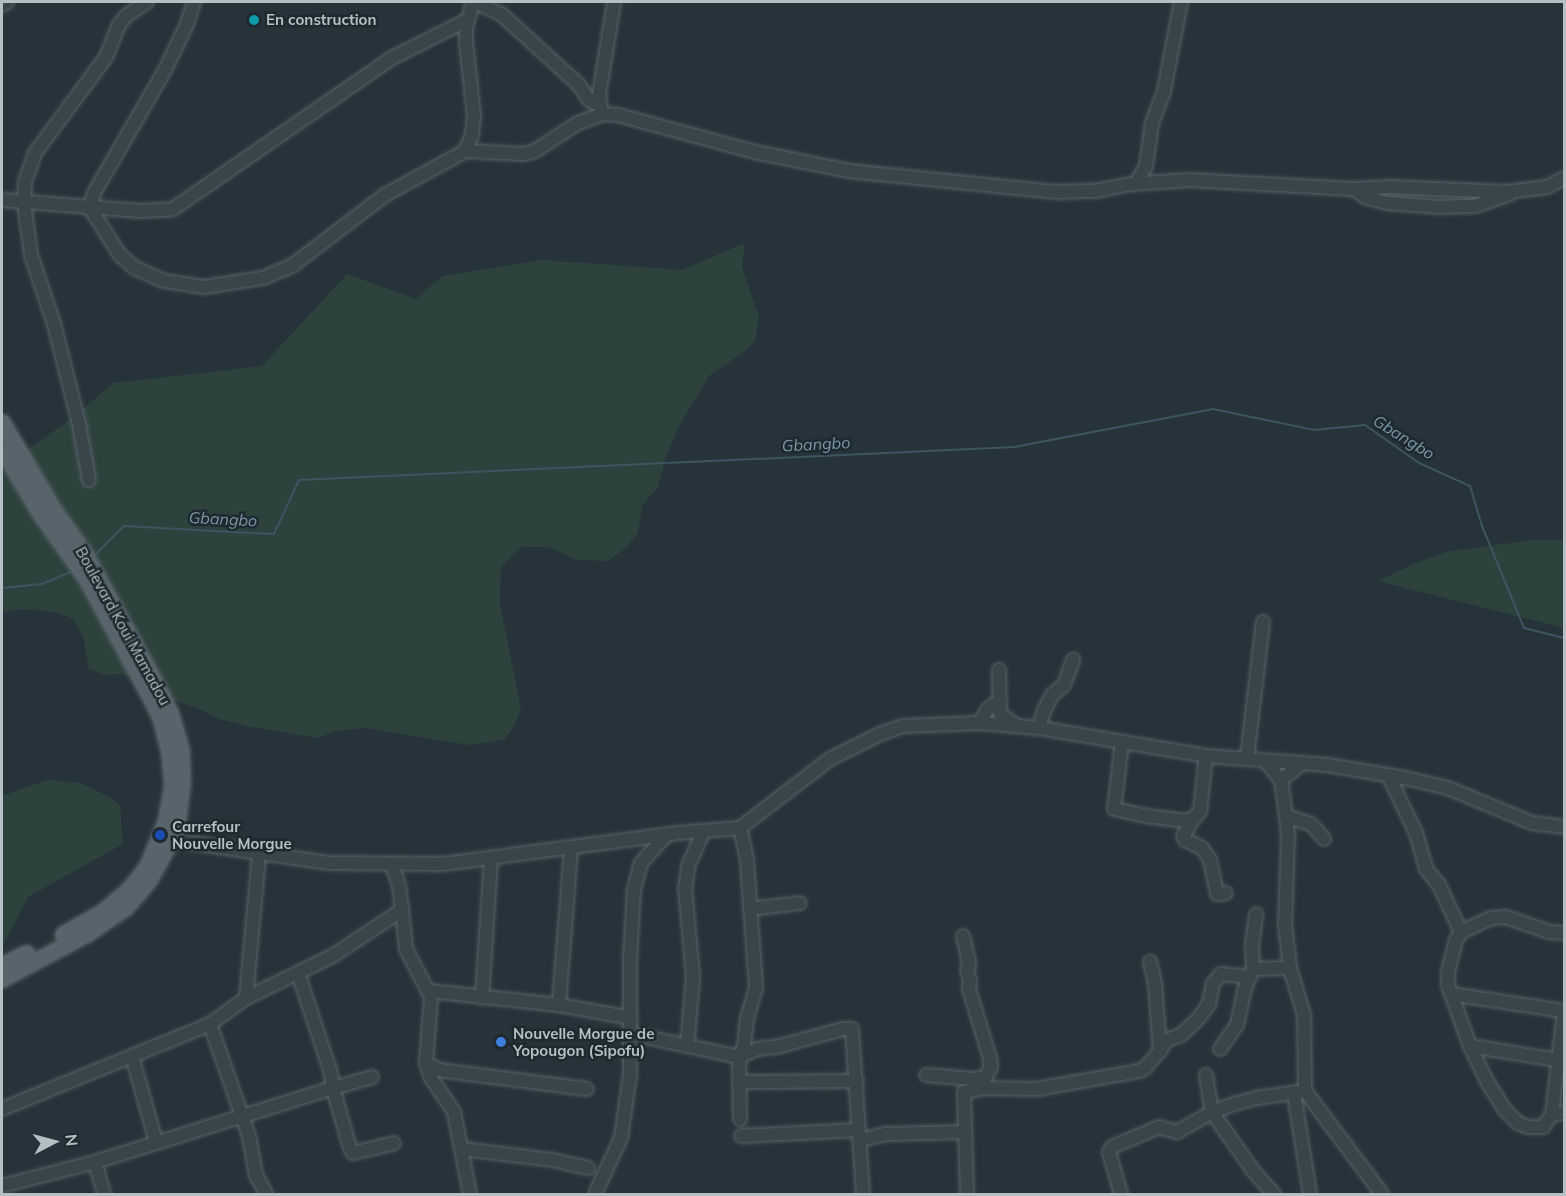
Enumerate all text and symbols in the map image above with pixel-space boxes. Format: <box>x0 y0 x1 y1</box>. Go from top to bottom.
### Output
place label: En construction <box>266 11 376 29</box>
marker: En construction <box>247 13 261 27</box>
water label: Gbangbo <box>1370 411 1438 463</box>
water label: Gbangbo <box>781 433 851 455</box>
water label: Gbangbo <box>188 508 258 530</box>
street label: Boulevard Koui Mamadou <box>72 544 174 708</box>
place label: Carrefour Nouvelle Morgue <box>172 817 292 852</box>
marker: Carrefour Nouvelle Morgue <box>153 828 167 842</box>
place label: Nouvelle Morgue de Yopougon (Sipofu) <box>513 1024 654 1059</box>
marker: Nouvelle Morgue de Yopougon (Sipofu) <box>494 1035 508 1049</box>
north arrow <box>24 1112 84 1172</box>
text: N <box>61 1133 82 1147</box>

